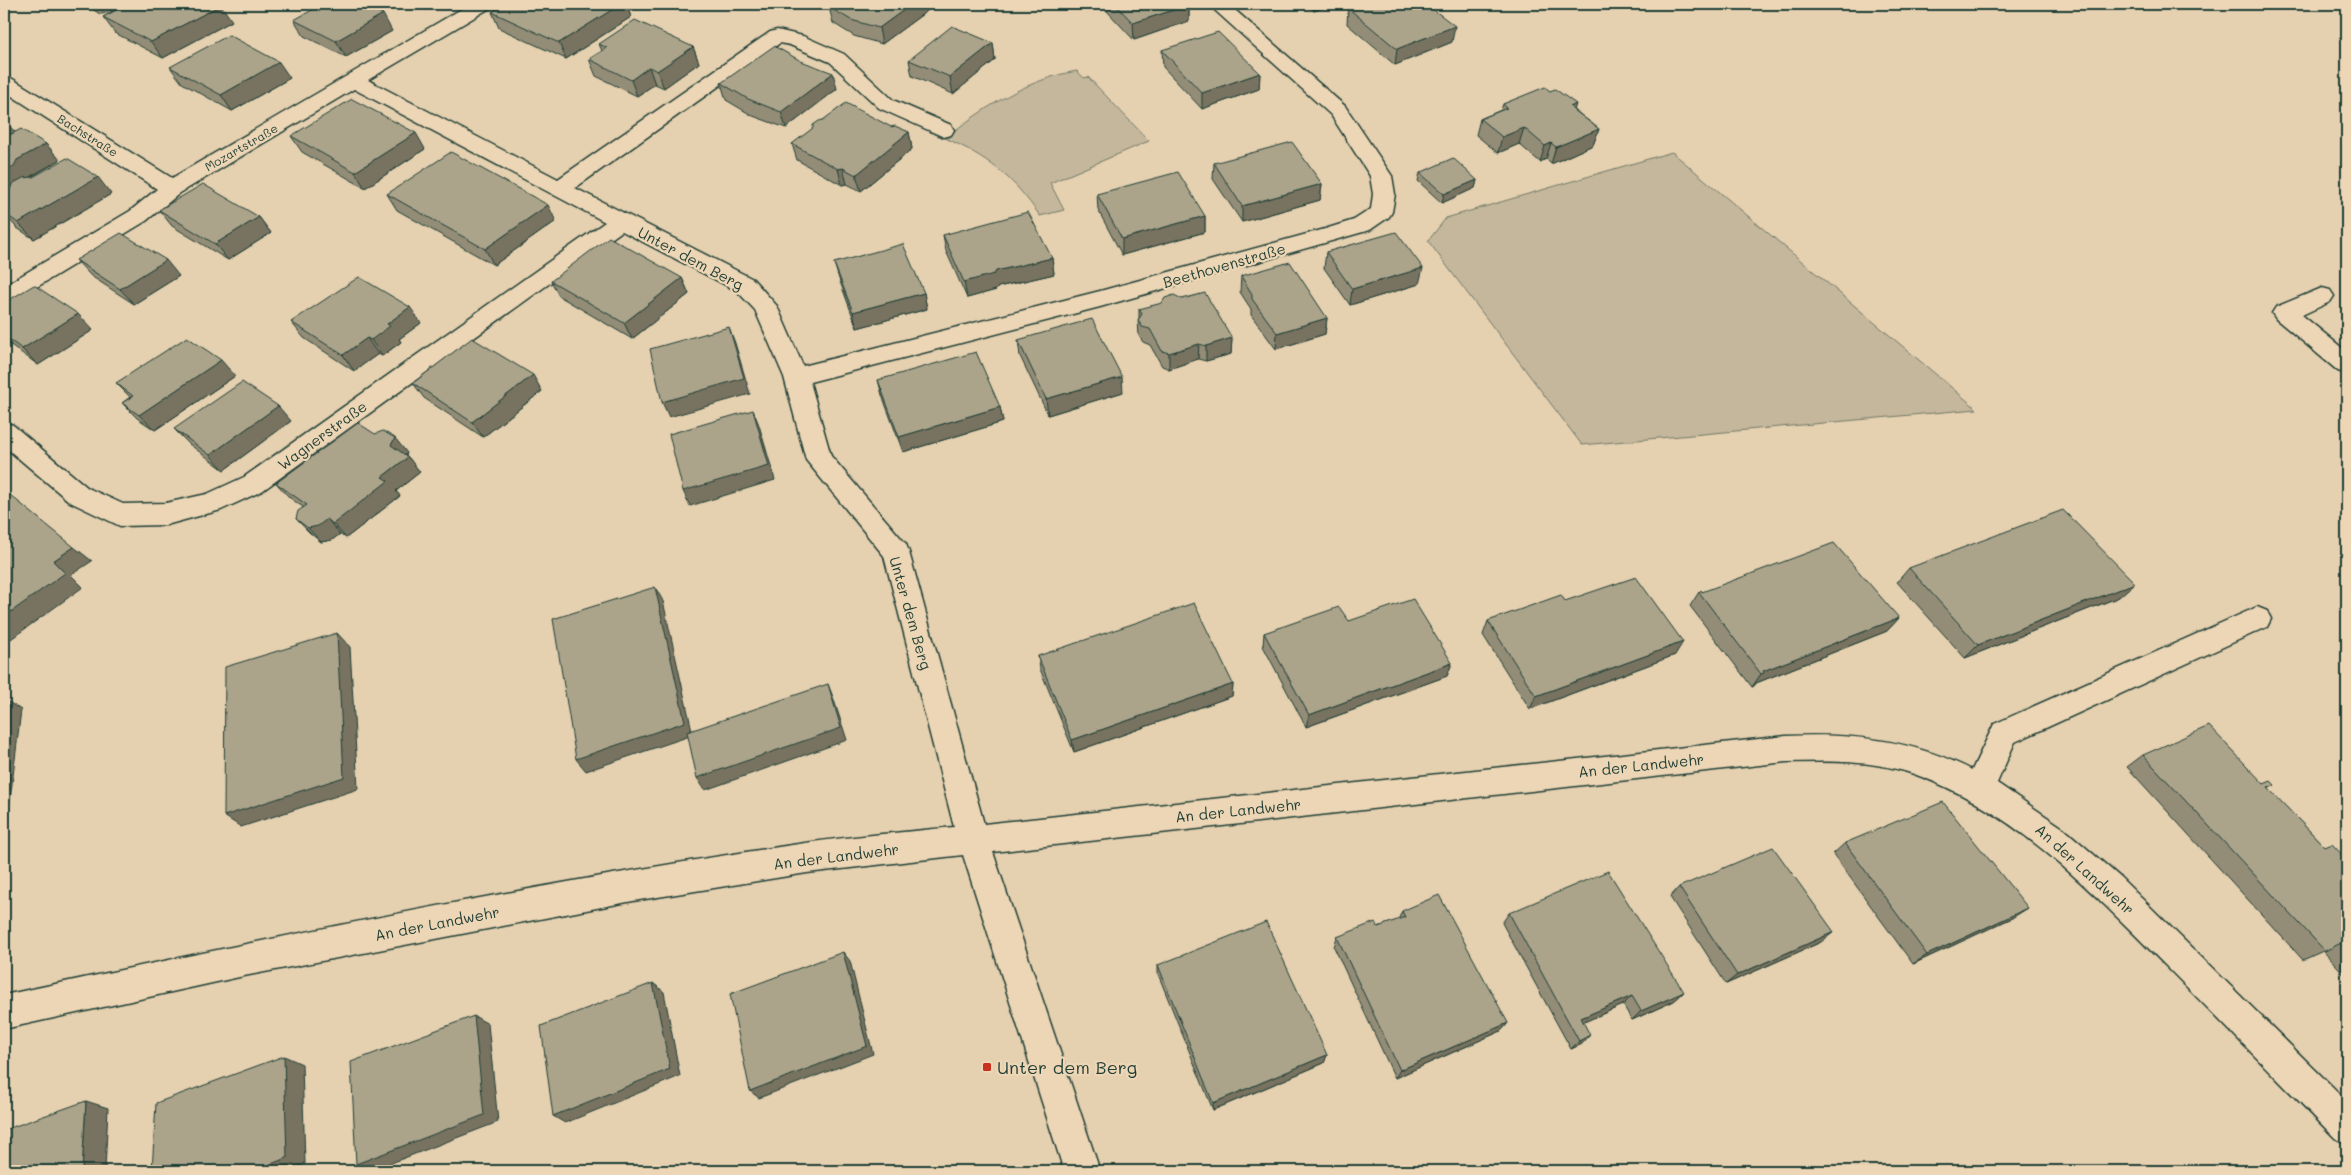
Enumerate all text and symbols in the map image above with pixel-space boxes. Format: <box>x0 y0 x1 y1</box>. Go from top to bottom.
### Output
street label: Bachstraße <box>55 110 121 160</box>
street label: Mozartstraße <box>202 120 280 174</box>
street label: Unter dem Berg <box>635 222 748 294</box>
street label: Beethovenstraße <box>1160 238 1288 292</box>
street label: Wagnerstraße <box>273 396 371 474</box>
street label: Unter dem Berg <box>885 554 937 672</box>
street label: An der Landwehr <box>1577 748 1705 782</box>
street label: An der Landwehr <box>1174 793 1302 827</box>
street label: An der Landwehr <box>2031 819 2139 919</box>
street label: An der Landwehr <box>772 838 900 874</box>
street label: An der Landwehr <box>373 901 501 945</box>
place label: Unter dem Berg <box>997 1055 1137 1079</box>
marker: Unter dem Berg <box>981 1061 993 1073</box>

